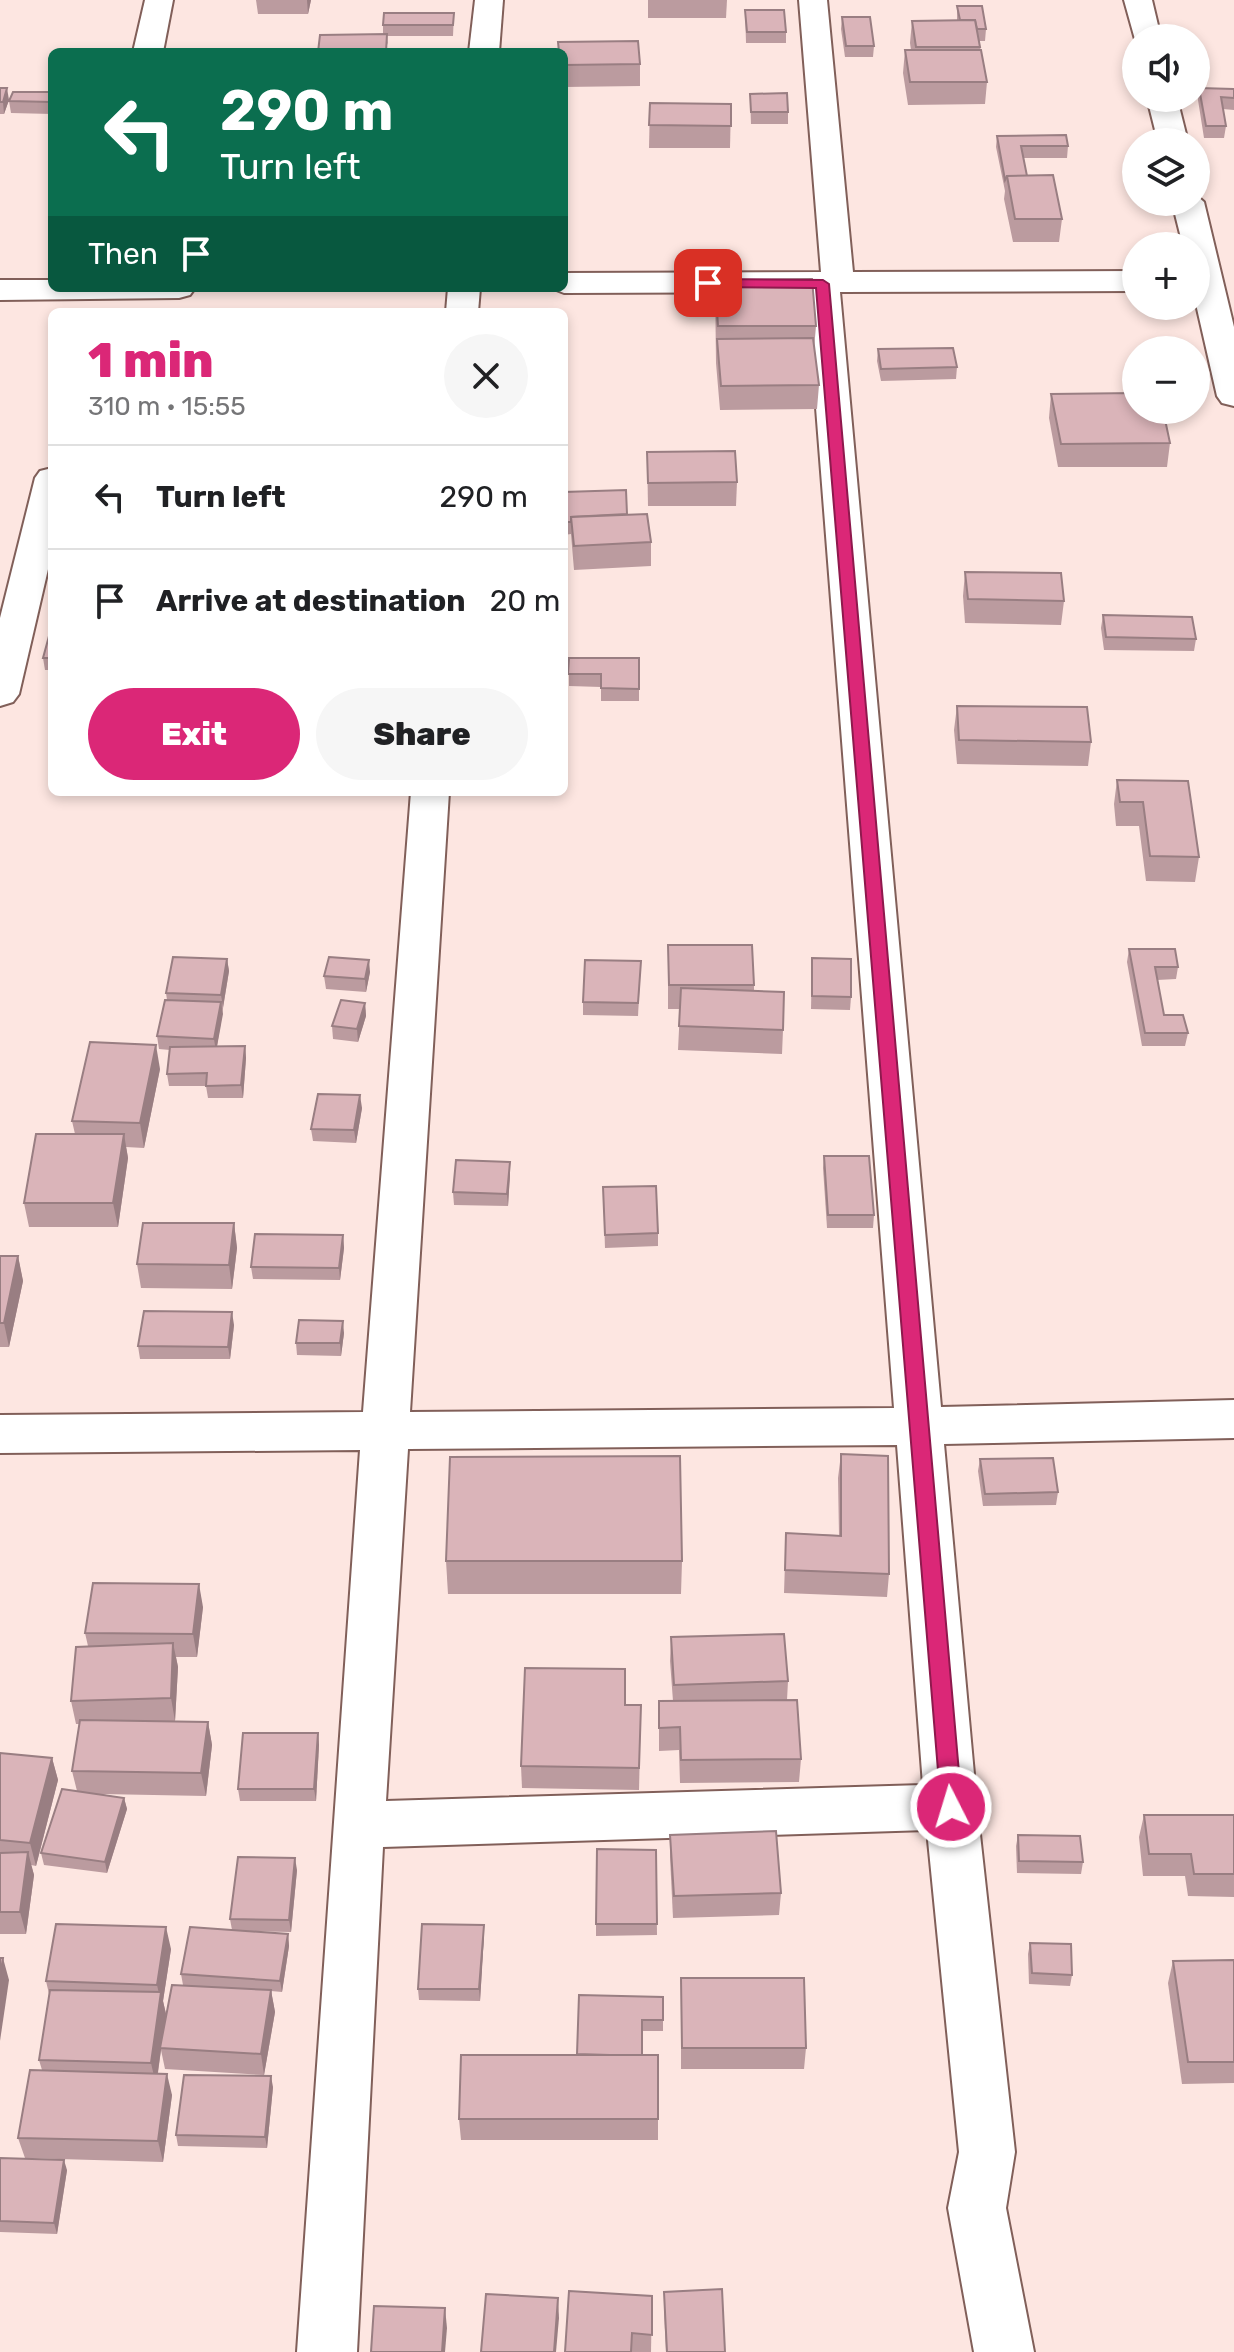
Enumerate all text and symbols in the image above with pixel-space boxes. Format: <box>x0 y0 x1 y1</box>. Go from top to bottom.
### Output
map controls <box>1122 24 1210 424</box>
button: sound <box>1122 24 1210 112</box>
text: 290 m <box>220 78 394 144</box>
icon: left <box>88 80 192 184</box>
button: layers <box>1122 128 1210 216</box>
text: Turn left <box>220 145 361 188</box>
icon: arrive <box>174 232 218 276</box>
button: + <box>1122 232 1210 320</box>
text: Then <box>88 236 158 272</box>
pin <box>674 249 742 317</box>
icon: arrive <box>686 261 730 305</box>
text: 1 min <box>88 332 214 389</box>
button: close <box>444 334 528 418</box>
button: − <box>1122 336 1210 424</box>
text: 310 m · 15:55 <box>88 391 246 422</box>
icon: left <box>88 475 132 519</box>
text: Turn left <box>156 479 286 515</box>
text: 290 m <box>440 479 528 515</box>
icon: arrive <box>88 579 132 623</box>
text: Arrive at destination <box>156 583 466 619</box>
text: 20 m <box>490 583 560 619</box>
button: Exit <box>88 688 300 780</box>
button: Share <box>316 688 528 780</box>
position arrow <box>909 1765 993 1849</box>

